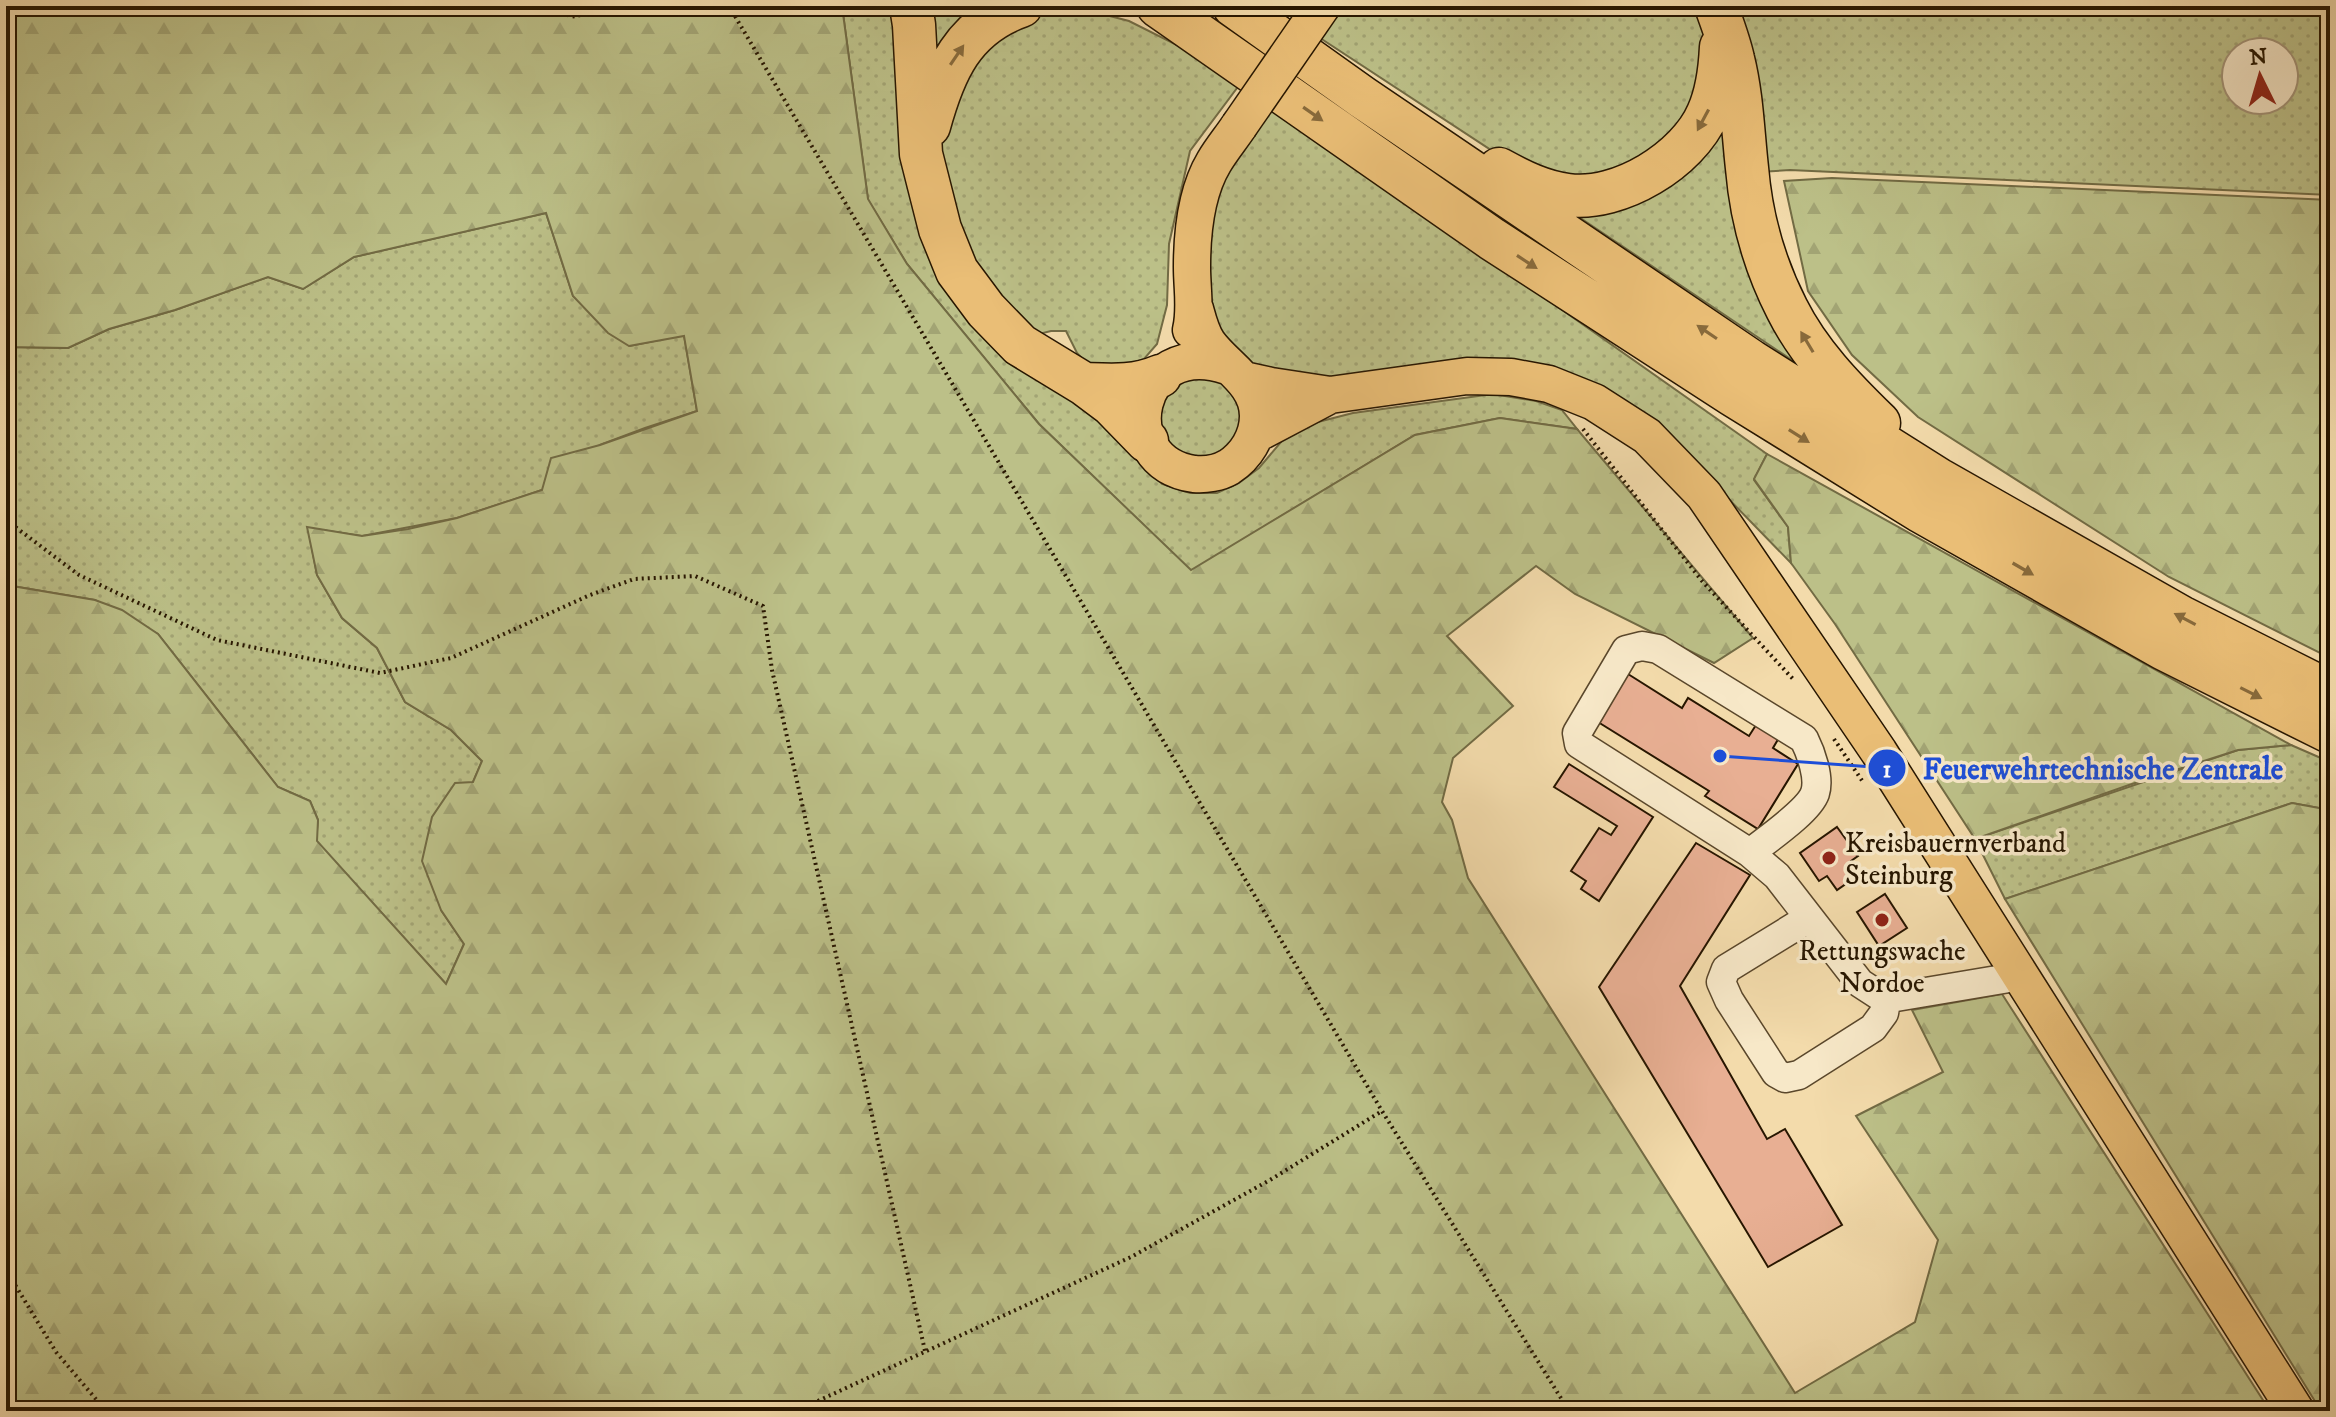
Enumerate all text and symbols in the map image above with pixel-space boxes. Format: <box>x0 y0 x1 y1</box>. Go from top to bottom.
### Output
north arrow <box>2220 36 2300 116</box>
text: N <box>2248 43 2269 72</box>
one-way arrow <box>949 45 964 66</box>
one-way arrow <box>1303 106 1324 121</box>
one-way arrow <box>1696 109 1709 132</box>
one-way arrow <box>1517 254 1538 269</box>
one-way arrow <box>1697 324 1718 339</box>
one-way arrow <box>1800 331 1814 353</box>
one-way arrow <box>1788 429 1810 443</box>
one-way arrow <box>2011 562 2034 576</box>
one-way arrow <box>2174 613 2197 626</box>
one-way arrow <box>2240 686 2263 699</box>
callout: Feuerwehrtechnische Zentrale <box>1867 741 2299 795</box>
text: Feuerwehrtechnische Zentrale <box>1923 752 2284 789</box>
text: 1 <box>1883 755 1892 785</box>
place label: Kreisbauernverband Steinburg <box>1845 826 2066 893</box>
marker: Kreisbauernverband Steinburg <box>1820 849 1838 867</box>
marker: Rettungswache Nordoe <box>1873 911 1891 929</box>
place label: Rettungswache Nordoe <box>1798 934 1966 1001</box>

